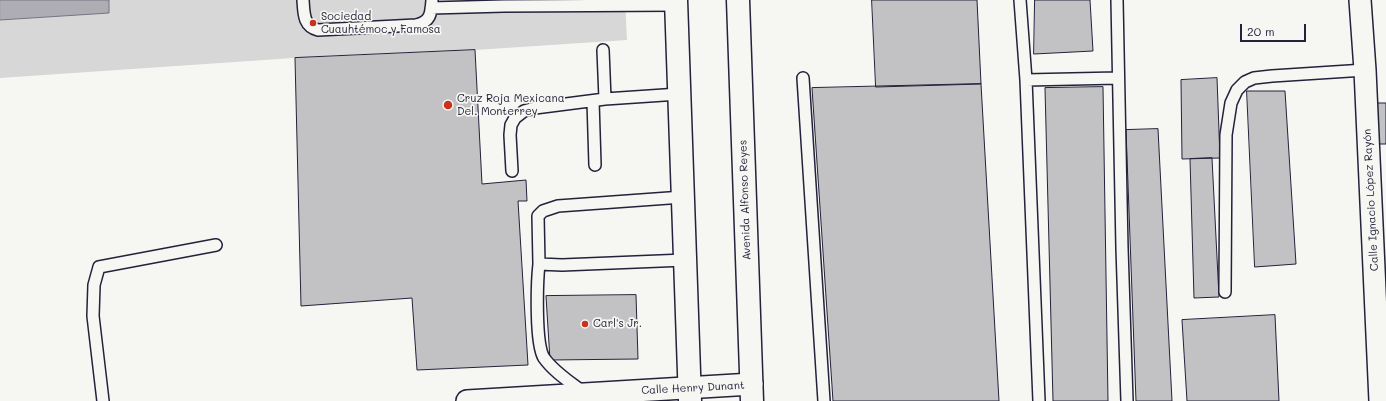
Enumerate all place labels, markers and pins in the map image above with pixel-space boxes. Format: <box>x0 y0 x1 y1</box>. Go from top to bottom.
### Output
place label: Sociedad Cuauhtémoc y Famosa <box>321 10 441 36</box>
marker: Sociedad Cuauhtémoc y Famosa <box>308 18 318 28</box>
place label: Cruz Roja Mexicana Del. Monterrey <box>457 92 564 118</box>
marker: Cruz Roja Mexicana Del. Monterrey <box>442 99 454 111</box>
place label: Carl's Jr. <box>593 317 642 331</box>
marker: Carl's Jr. <box>580 319 590 329</box>

